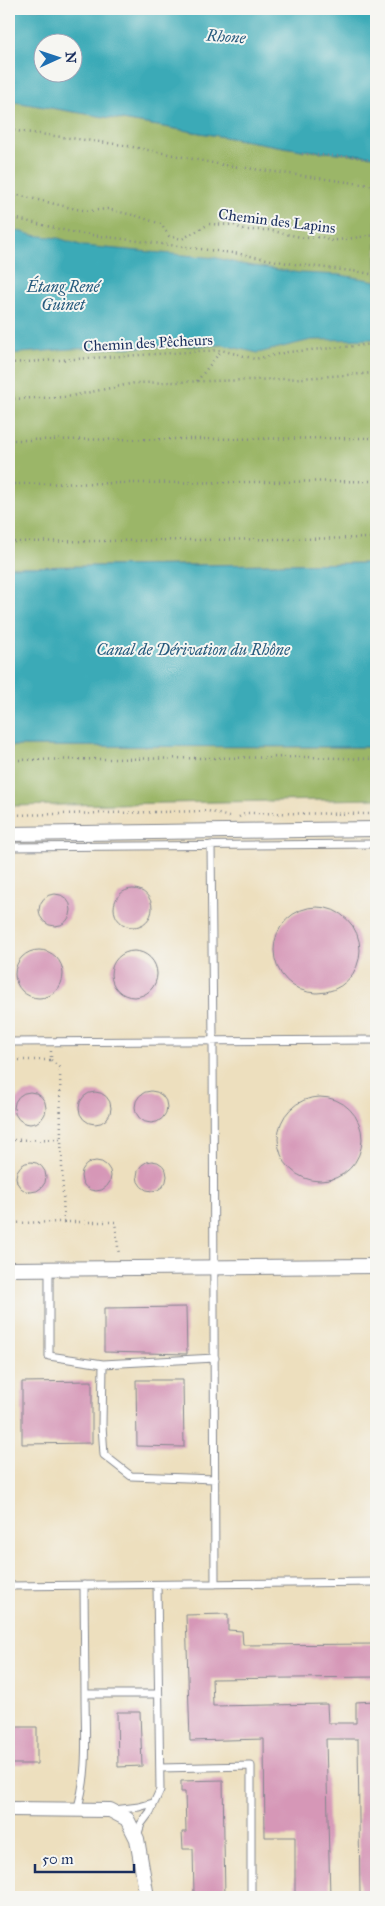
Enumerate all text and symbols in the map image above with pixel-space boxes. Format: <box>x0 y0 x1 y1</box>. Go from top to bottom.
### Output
water label: Rhone <box>205 26 247 47</box>
north arrow <box>32 32 82 82</box>
text: N <box>62 51 79 64</box>
street label: Chemin des Lapins <box>217 205 337 237</box>
water label: Étang René Guinet <box>25 275 103 314</box>
street label: Chemin des Pêcheurs <box>83 331 213 355</box>
water label: Canal de Dérivation du Rhône <box>96 640 291 659</box>
scale bar <box>35 1841 134 1873</box>
text: 50 m <box>42 1850 74 1868</box>

